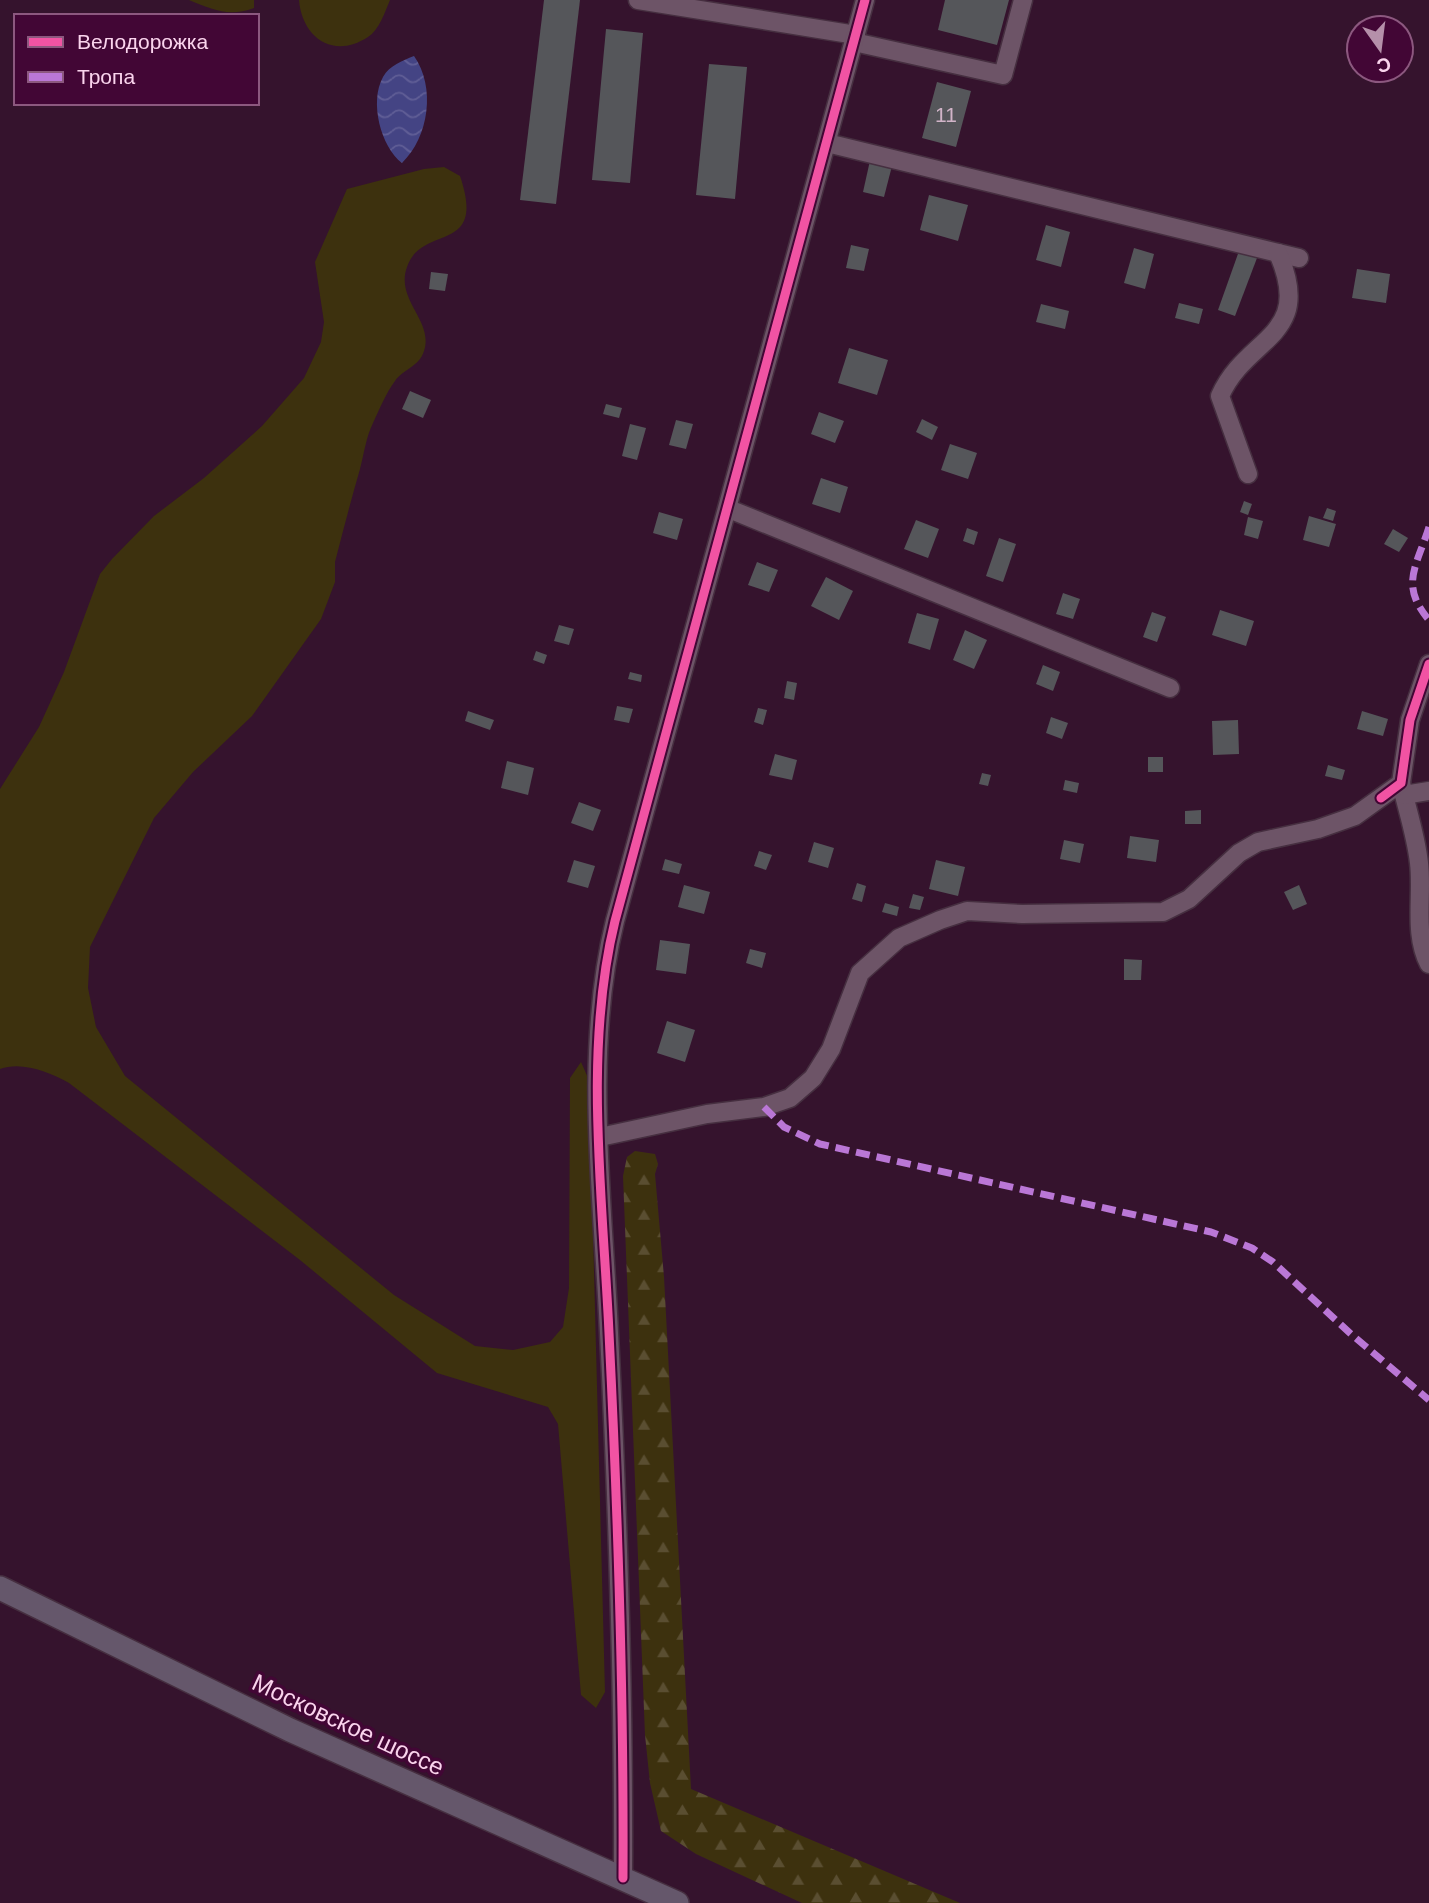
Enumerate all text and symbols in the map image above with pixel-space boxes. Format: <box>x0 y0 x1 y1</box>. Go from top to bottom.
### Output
legend <box>14 14 259 105</box>
north arrow <box>1345 14 1415 84</box>
text: Велодорожка <box>77 30 208 53</box>
text: С <box>1375 53 1393 77</box>
text: Тропа <box>77 65 135 88</box>
house number: 11 <box>935 103 957 126</box>
street label: Московское шоссе <box>248 1668 448 1781</box>

